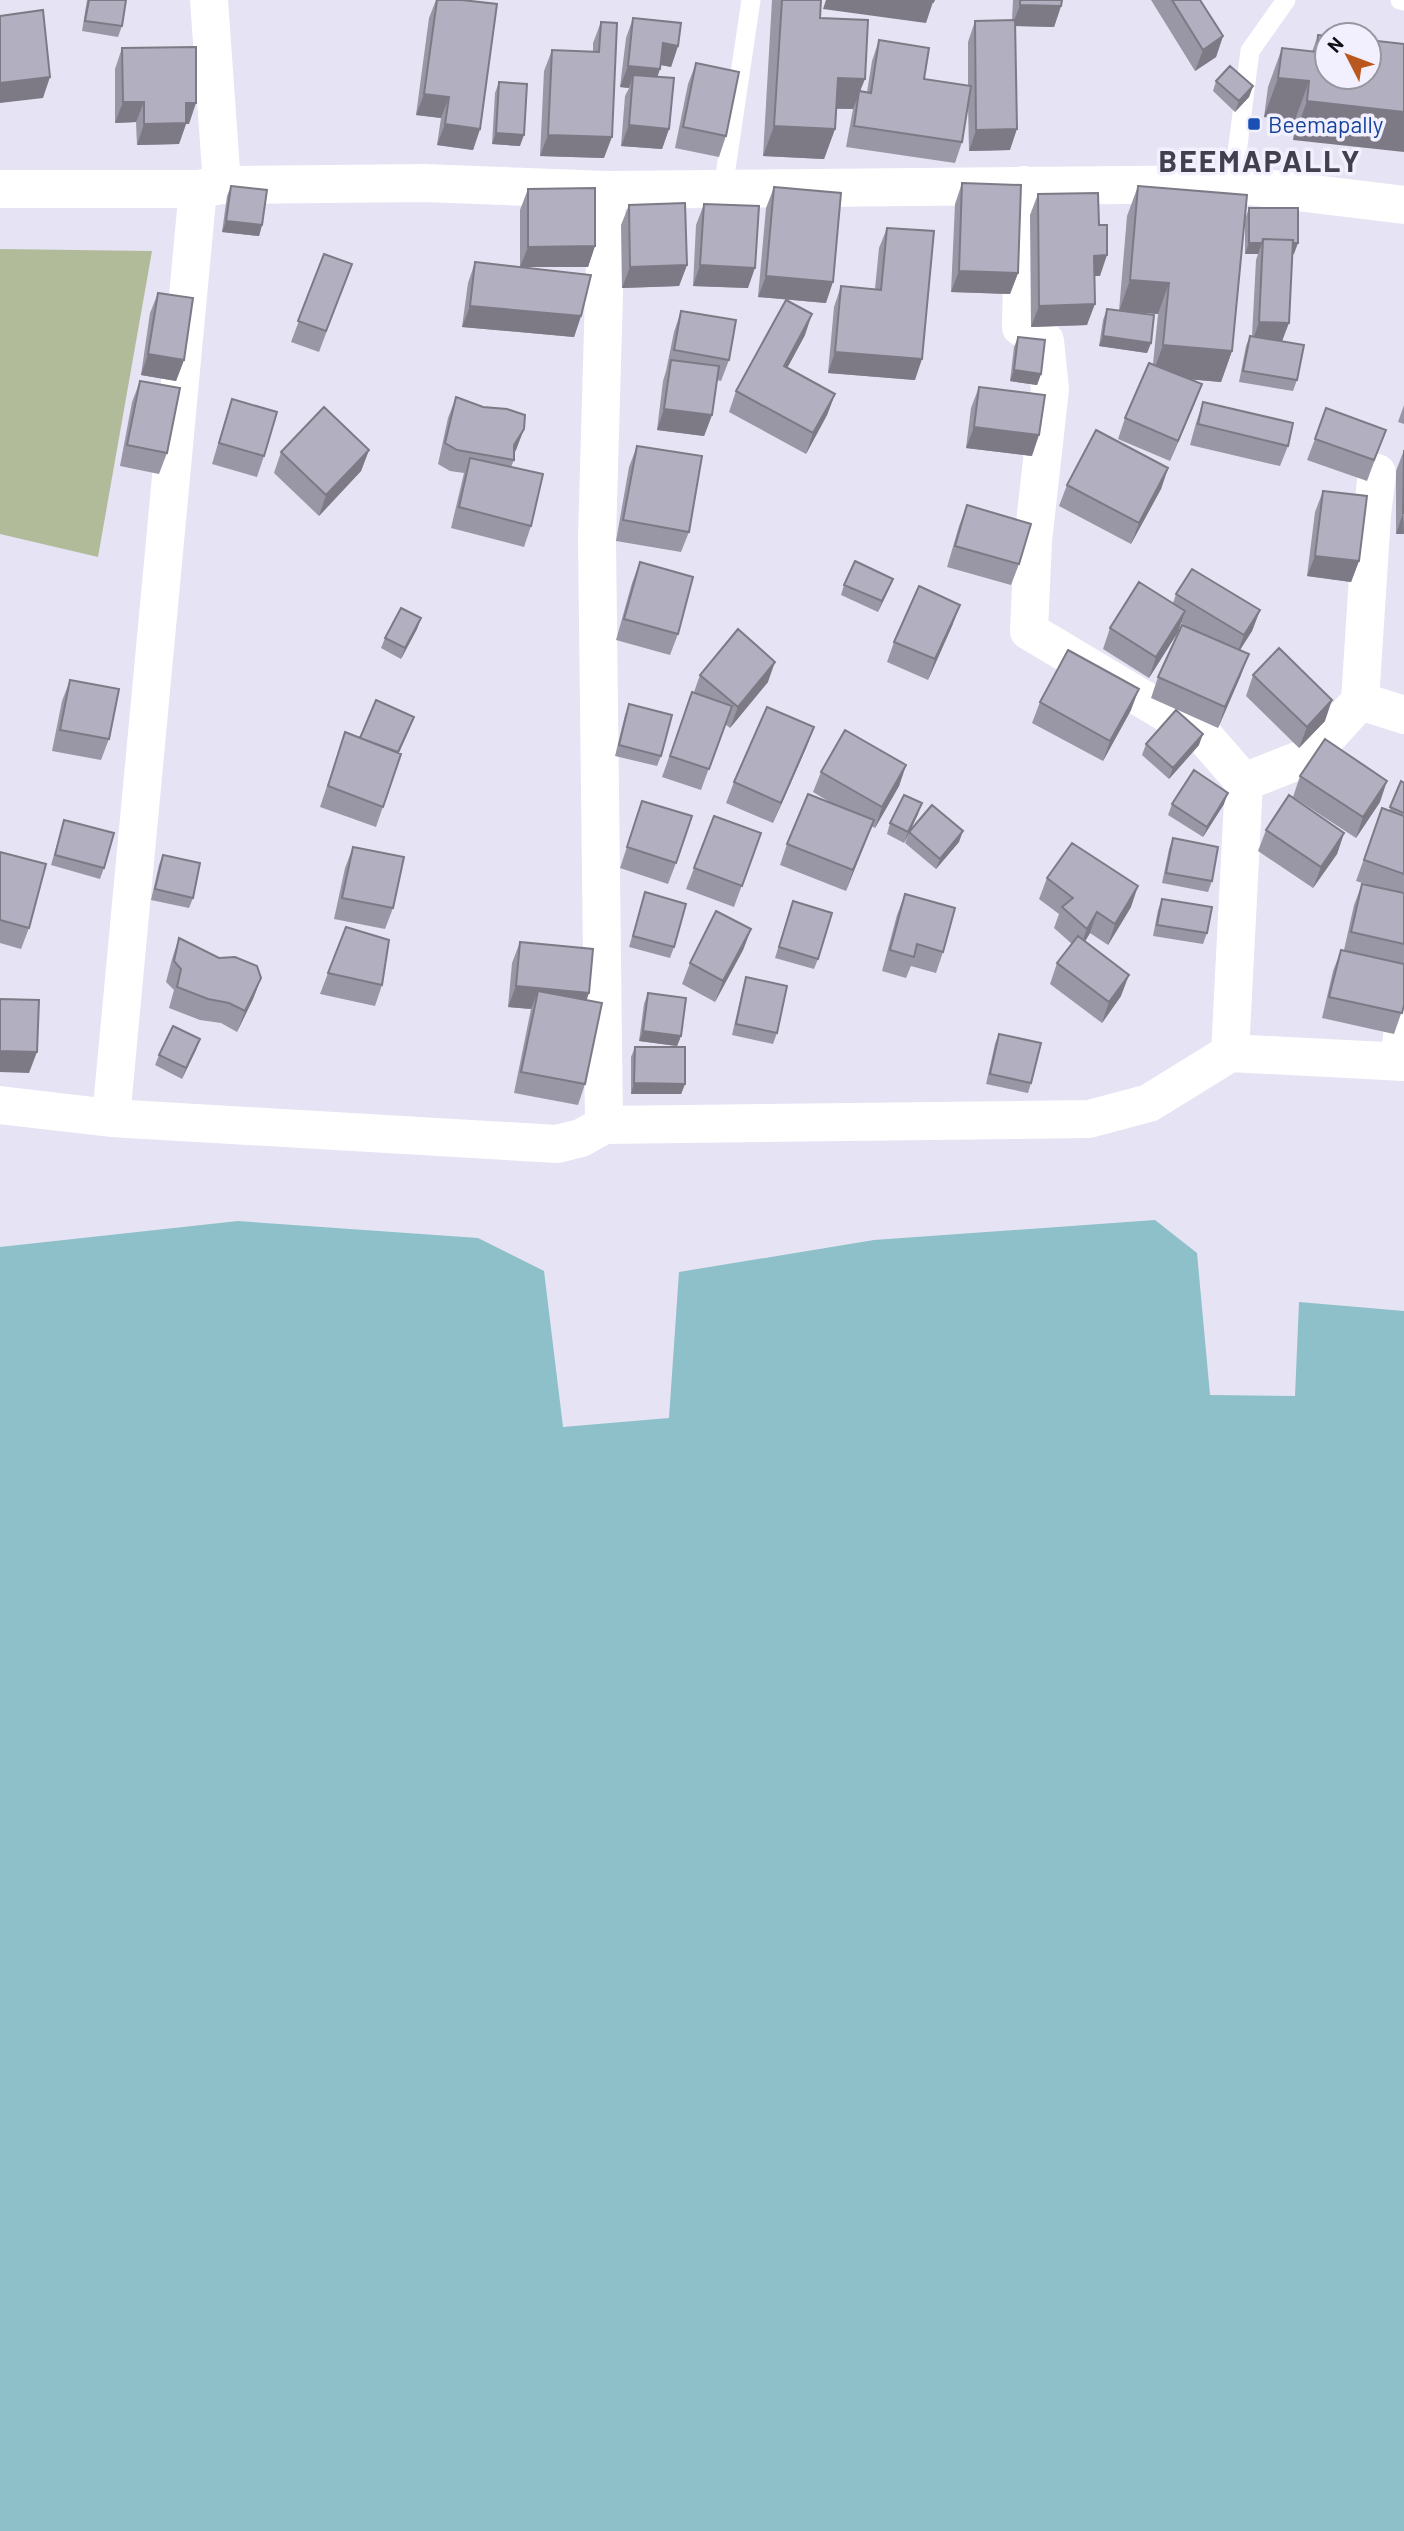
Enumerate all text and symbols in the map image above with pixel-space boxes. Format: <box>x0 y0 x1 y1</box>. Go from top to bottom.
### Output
north arrow <box>1313 21 1383 91</box>
text: N <box>1322 32 1348 57</box>
place label: Beemapally <box>1268 110 1384 138</box>
marker: Beemapally <box>1246 116 1262 132</box>
district label: BEEMAPALLY <box>1159 142 1361 178</box>

